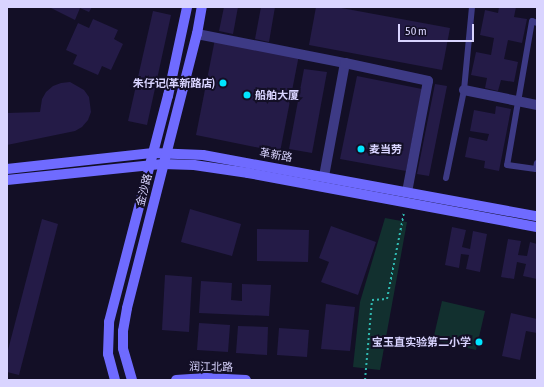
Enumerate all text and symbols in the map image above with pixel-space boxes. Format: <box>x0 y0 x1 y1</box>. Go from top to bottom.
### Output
scale bar <box>400 16 476 42</box>
text: 50 m <box>405 24 427 38</box>
place label: 朱仔记(革新路店) <box>133 76 215 90</box>
marker: 朱仔记(革新路店) <box>218 78 228 88</box>
place label: 船舶大厦 <box>255 88 299 102</box>
marker: 船舶大厦 <box>242 90 252 100</box>
place label: 麦当劳 <box>369 142 402 156</box>
marker: 麦当劳 <box>356 144 366 154</box>
street label: 革新路 <box>259 146 293 164</box>
street label: 金沙路 <box>134 172 154 208</box>
place label: 宝玉直实验第二小学 <box>372 335 471 349</box>
marker: 宝玉直实验第二小学 <box>474 337 484 347</box>
street label: 润江北路 <box>189 360 233 374</box>

